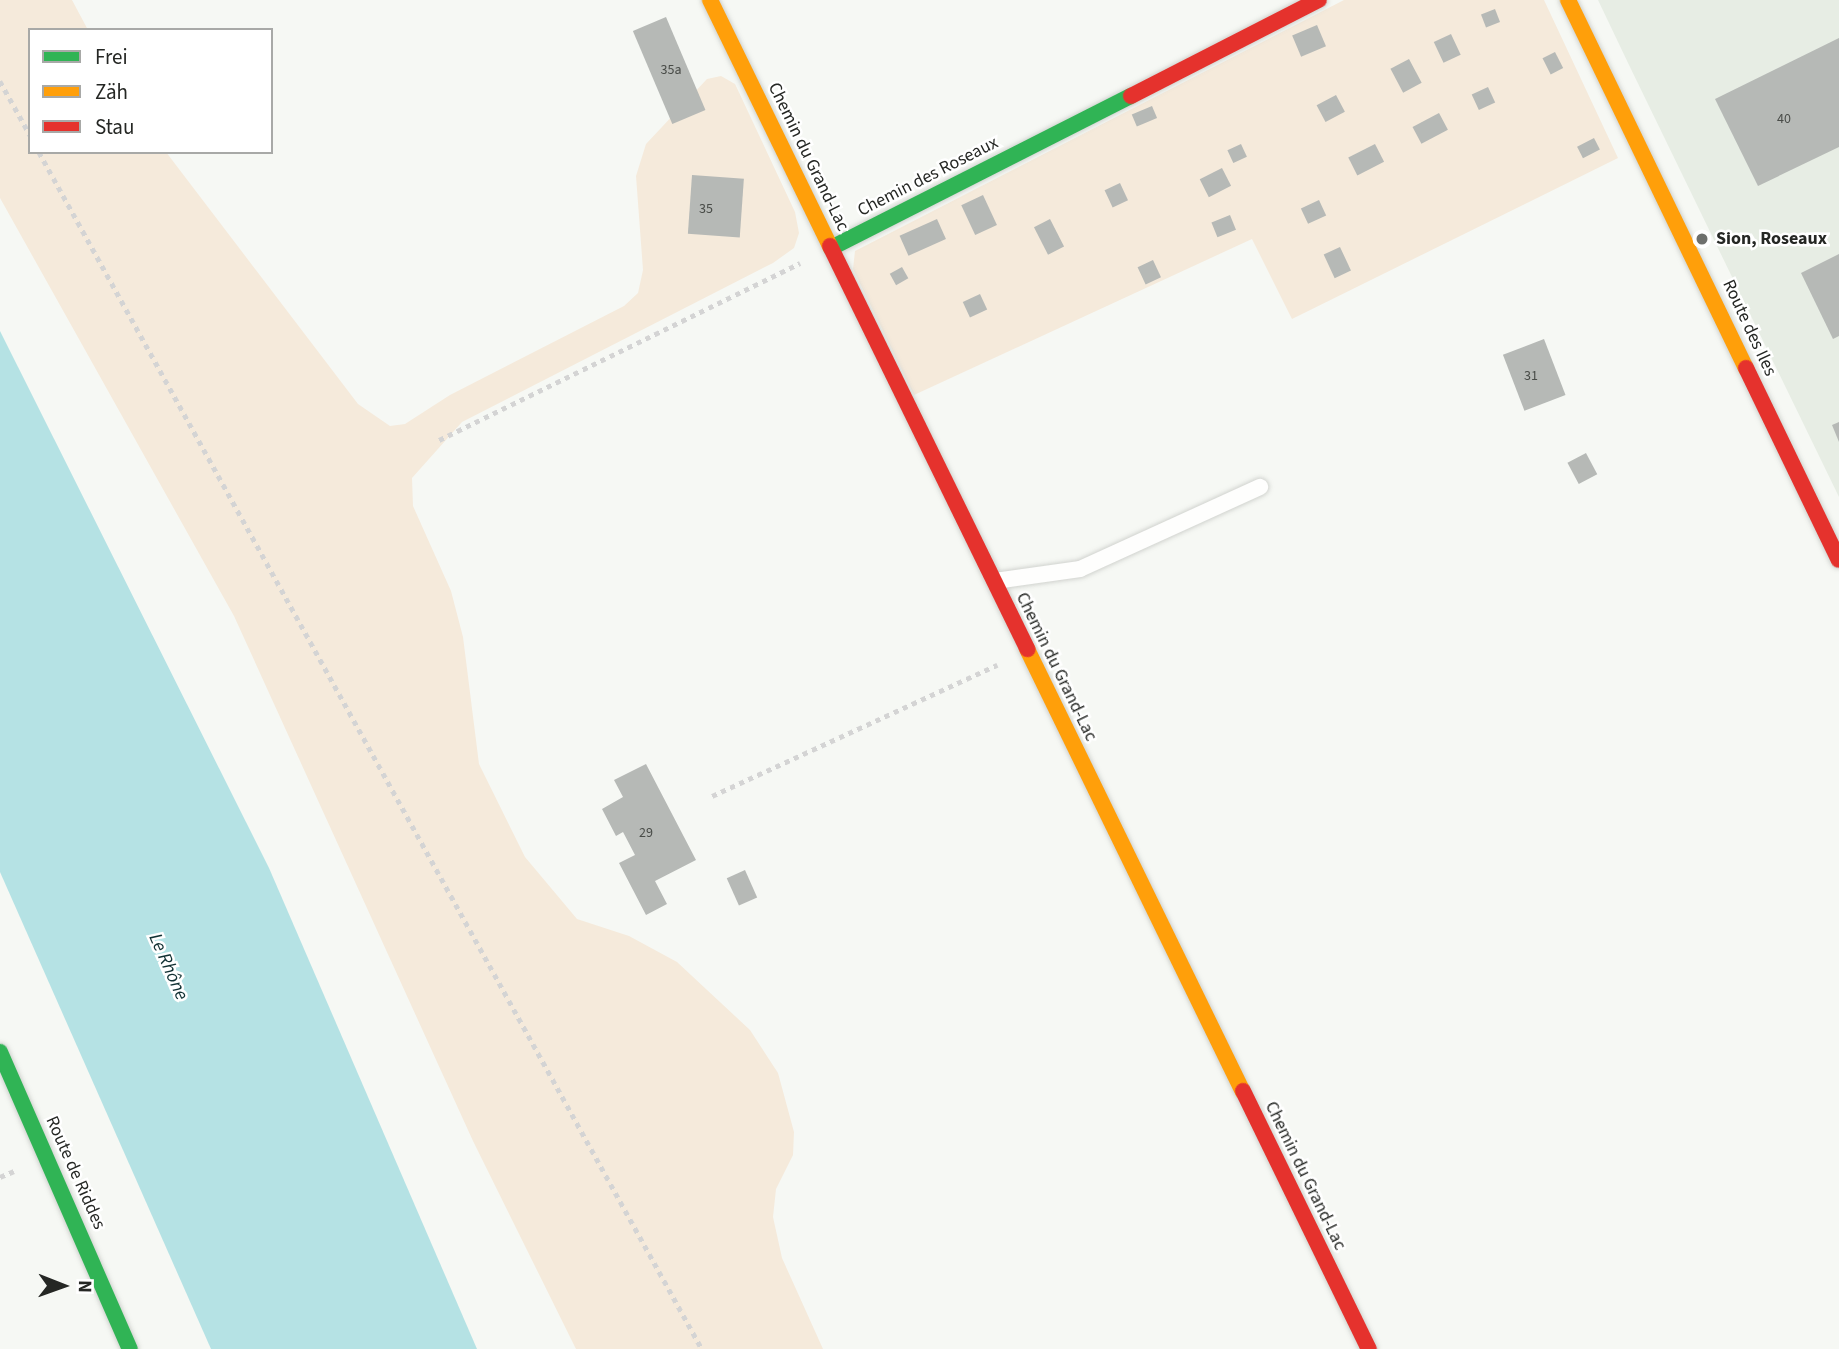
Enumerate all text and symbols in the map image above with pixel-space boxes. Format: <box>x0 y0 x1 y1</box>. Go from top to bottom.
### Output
legend <box>28 28 273 154</box>
text: Frei <box>95 42 128 72</box>
house number: 35a <box>661 62 681 78</box>
text: Zäh <box>95 77 128 107</box>
street label: Chemin du Grand-Lac <box>763 79 853 235</box>
house number: 40 <box>1777 111 1791 127</box>
text: Stau <box>95 112 134 142</box>
street label: Chemin des Roseaux <box>854 132 1002 222</box>
house number: 35 <box>699 201 713 217</box>
place label: Sion, Roseaux <box>1716 228 1827 250</box>
marker: Sion, Roseaux <box>1694 231 1710 247</box>
street label: Route des Iles <box>1717 276 1781 380</box>
house number: 31 <box>1524 368 1538 384</box>
street label: Chemin du Grand-Lac <box>1011 589 1101 745</box>
house number: 29 <box>639 825 653 841</box>
water label: Le Rhône <box>143 930 193 1004</box>
street label: Chemin du Grand-Lac <box>1260 1098 1350 1254</box>
street label: Route de Riddes <box>40 1113 110 1233</box>
north arrow <box>28 1251 98 1321</box>
text: N <box>71 1280 98 1293</box>

